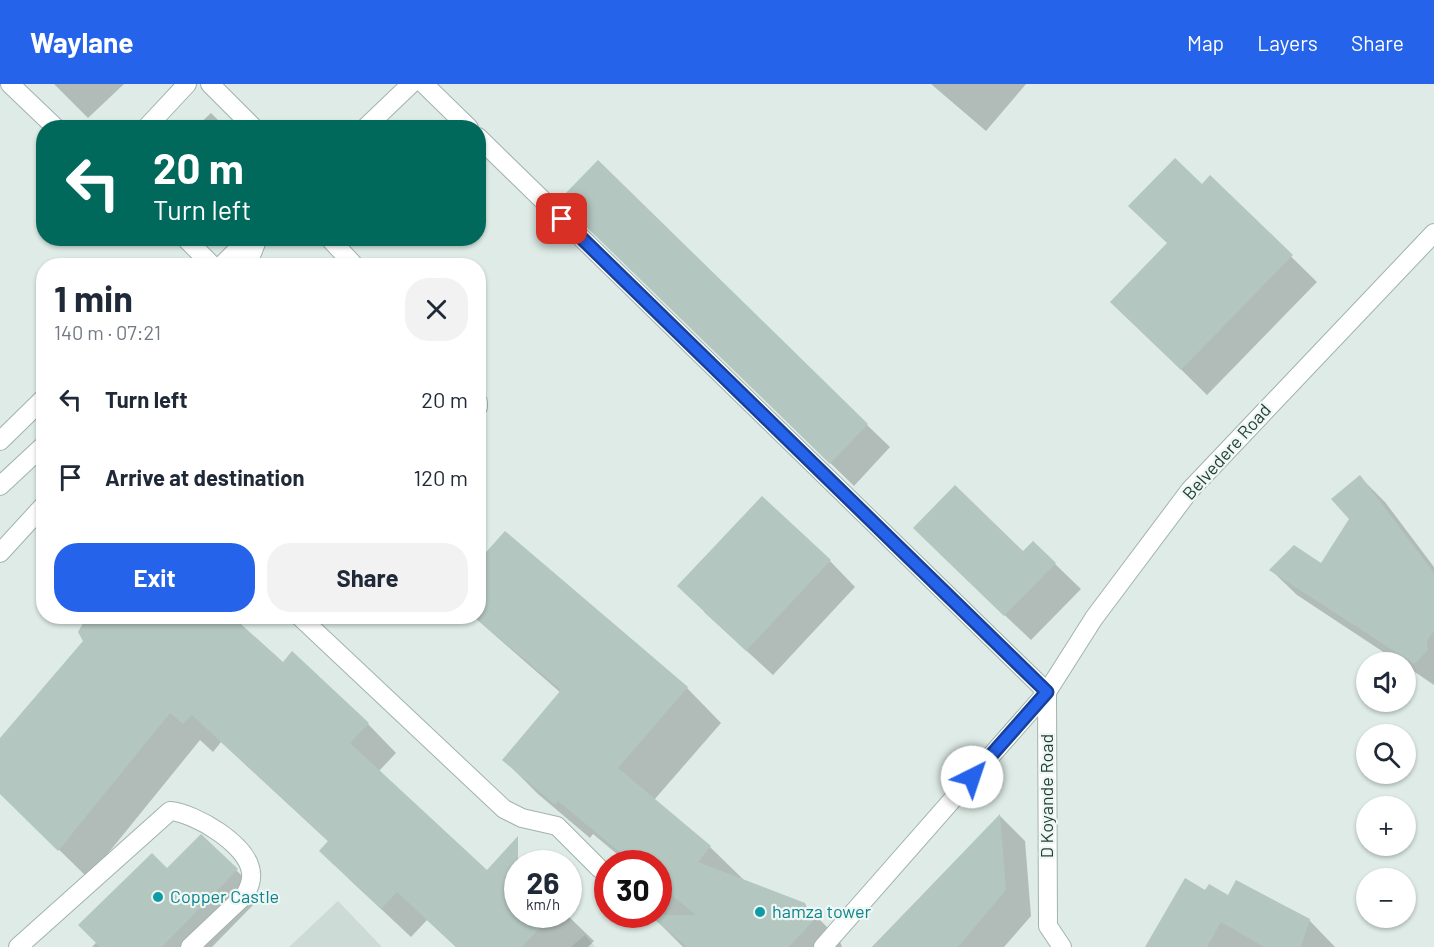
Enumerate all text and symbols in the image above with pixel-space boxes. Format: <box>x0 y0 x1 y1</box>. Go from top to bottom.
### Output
text: Waylane <box>30 25 134 59</box>
text: Map <box>1187 30 1224 55</box>
text: Layers <box>1257 30 1318 55</box>
text: Share <box>1351 30 1404 55</box>
text: 20 m <box>153 142 244 192</box>
icon: left <box>54 144 132 222</box>
text: Turn left <box>153 193 251 225</box>
pin <box>536 193 587 244</box>
icon: arrive <box>545 202 578 235</box>
text: 1 min <box>54 276 133 319</box>
button: close <box>405 278 468 341</box>
text: 140 m · 07:21 <box>54 320 161 344</box>
icon: left <box>54 383 87 416</box>
text: Turn left <box>105 386 188 412</box>
text: 20 m <box>421 386 468 412</box>
street label: Belvedere Road <box>1177 399 1275 504</box>
icon: arrive <box>54 461 87 494</box>
text: Arrive at destination <box>105 464 304 490</box>
text: 120 m <box>413 464 468 490</box>
button: Exit <box>54 543 255 612</box>
button: Share <box>267 543 468 612</box>
map controls <box>1356 652 1416 928</box>
button: sound <box>1356 652 1416 712</box>
button: search <box>1356 724 1416 784</box>
street label: D Koyande Road <box>1035 734 1057 858</box>
position arrow <box>940 745 1004 809</box>
button: + <box>1356 796 1416 856</box>
speed limit sign: 30 <box>594 850 672 928</box>
text: 26 <box>527 864 559 900</box>
button: − <box>1356 868 1416 928</box>
place label: Copper Castle <box>170 885 279 907</box>
marker: Copper Castle <box>151 890 165 904</box>
text: km/h <box>526 895 560 913</box>
place label: hamza tower <box>772 900 872 922</box>
marker: hamza tower <box>753 905 767 919</box>

